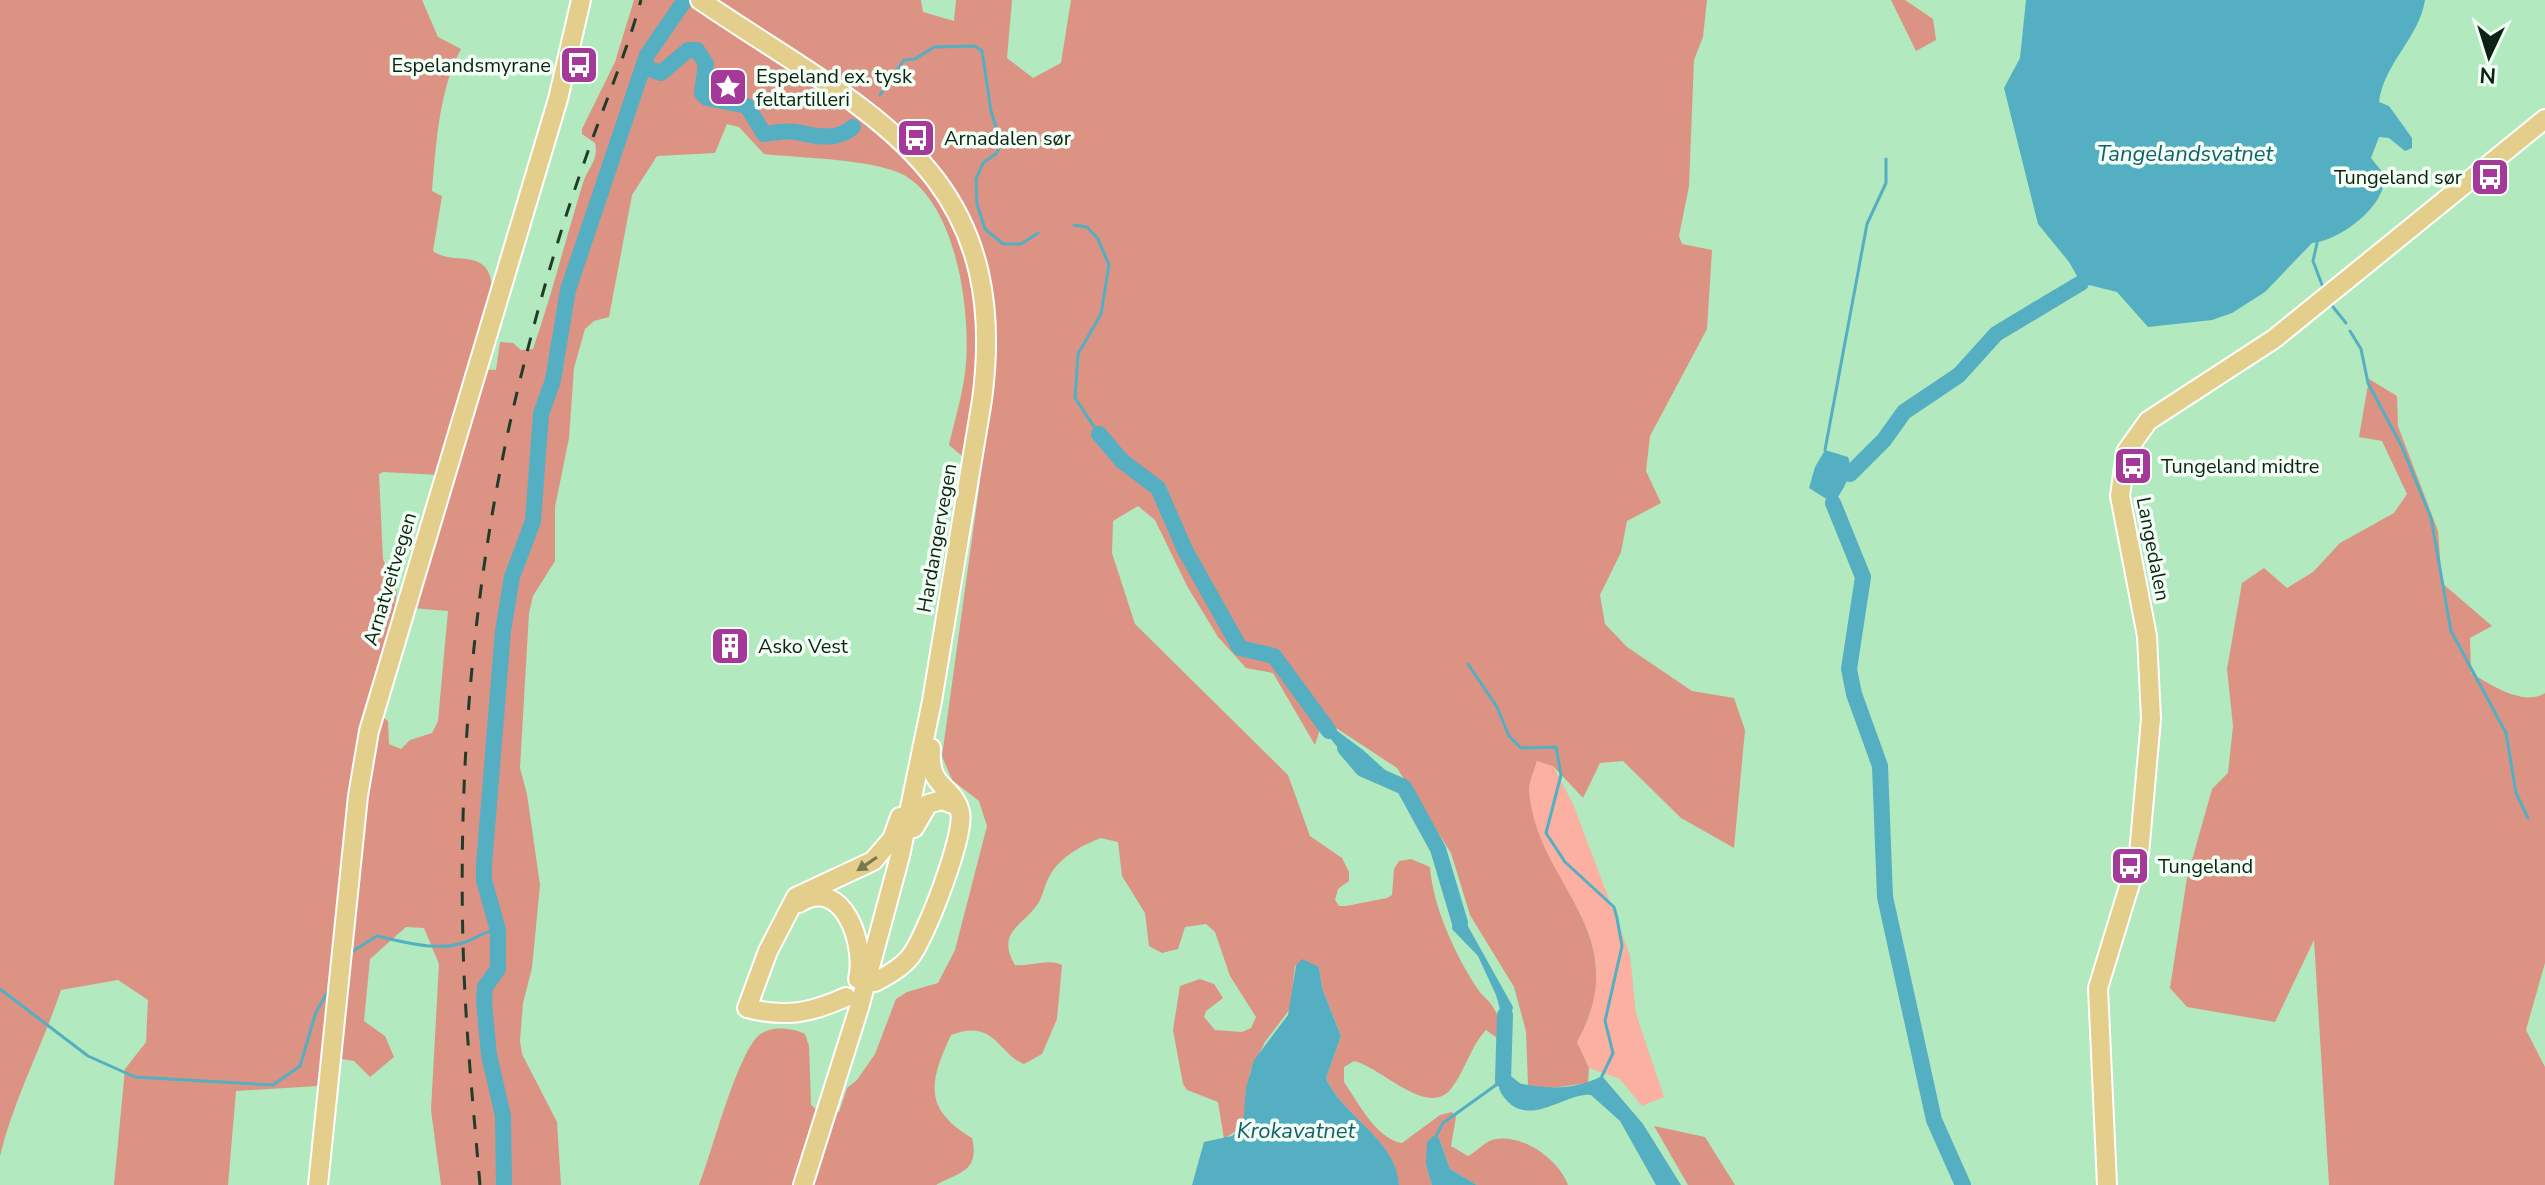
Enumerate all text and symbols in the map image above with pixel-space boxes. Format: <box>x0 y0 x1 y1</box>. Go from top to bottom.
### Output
north arrow <box>2449 16 2529 96</box>
bus stop icon: Espelandsmyrane <box>558 44 600 86</box>
place label: Espelandsmyrane <box>391 52 551 79</box>
text: N <box>2478 59 2497 90</box>
place label: Espeland ex. tysk feltartilleri <box>756 63 913 113</box>
place icon: Espeland ex. tysk feltartilleri <box>707 66 749 108</box>
bus stop icon: Arnadalen sør <box>895 117 937 159</box>
place label: Arnadalen sør <box>944 125 1071 152</box>
water label: Tangelandsvatnet <box>2097 139 2275 169</box>
bus stop icon: Tungeland sør <box>2469 156 2511 198</box>
place label: Tungeland sør <box>2334 164 2462 191</box>
bus stop icon: Tungeland midtre <box>2112 445 2154 487</box>
place label: Tungeland midtre <box>2161 453 2319 480</box>
street label: Hardangervegen <box>911 461 963 615</box>
street label: Langedalen <box>2130 495 2176 603</box>
street label: Arnatveitvegen <box>357 509 423 649</box>
building icon: Asko Vest <box>709 625 751 667</box>
place label: Asko Vest <box>758 633 849 660</box>
bus stop icon: Tungeland <box>2109 845 2151 887</box>
place label: Tungeland <box>2158 853 2253 880</box>
one-way arrow <box>856 856 877 871</box>
water label: Krokavatnet <box>1237 1116 1357 1146</box>

